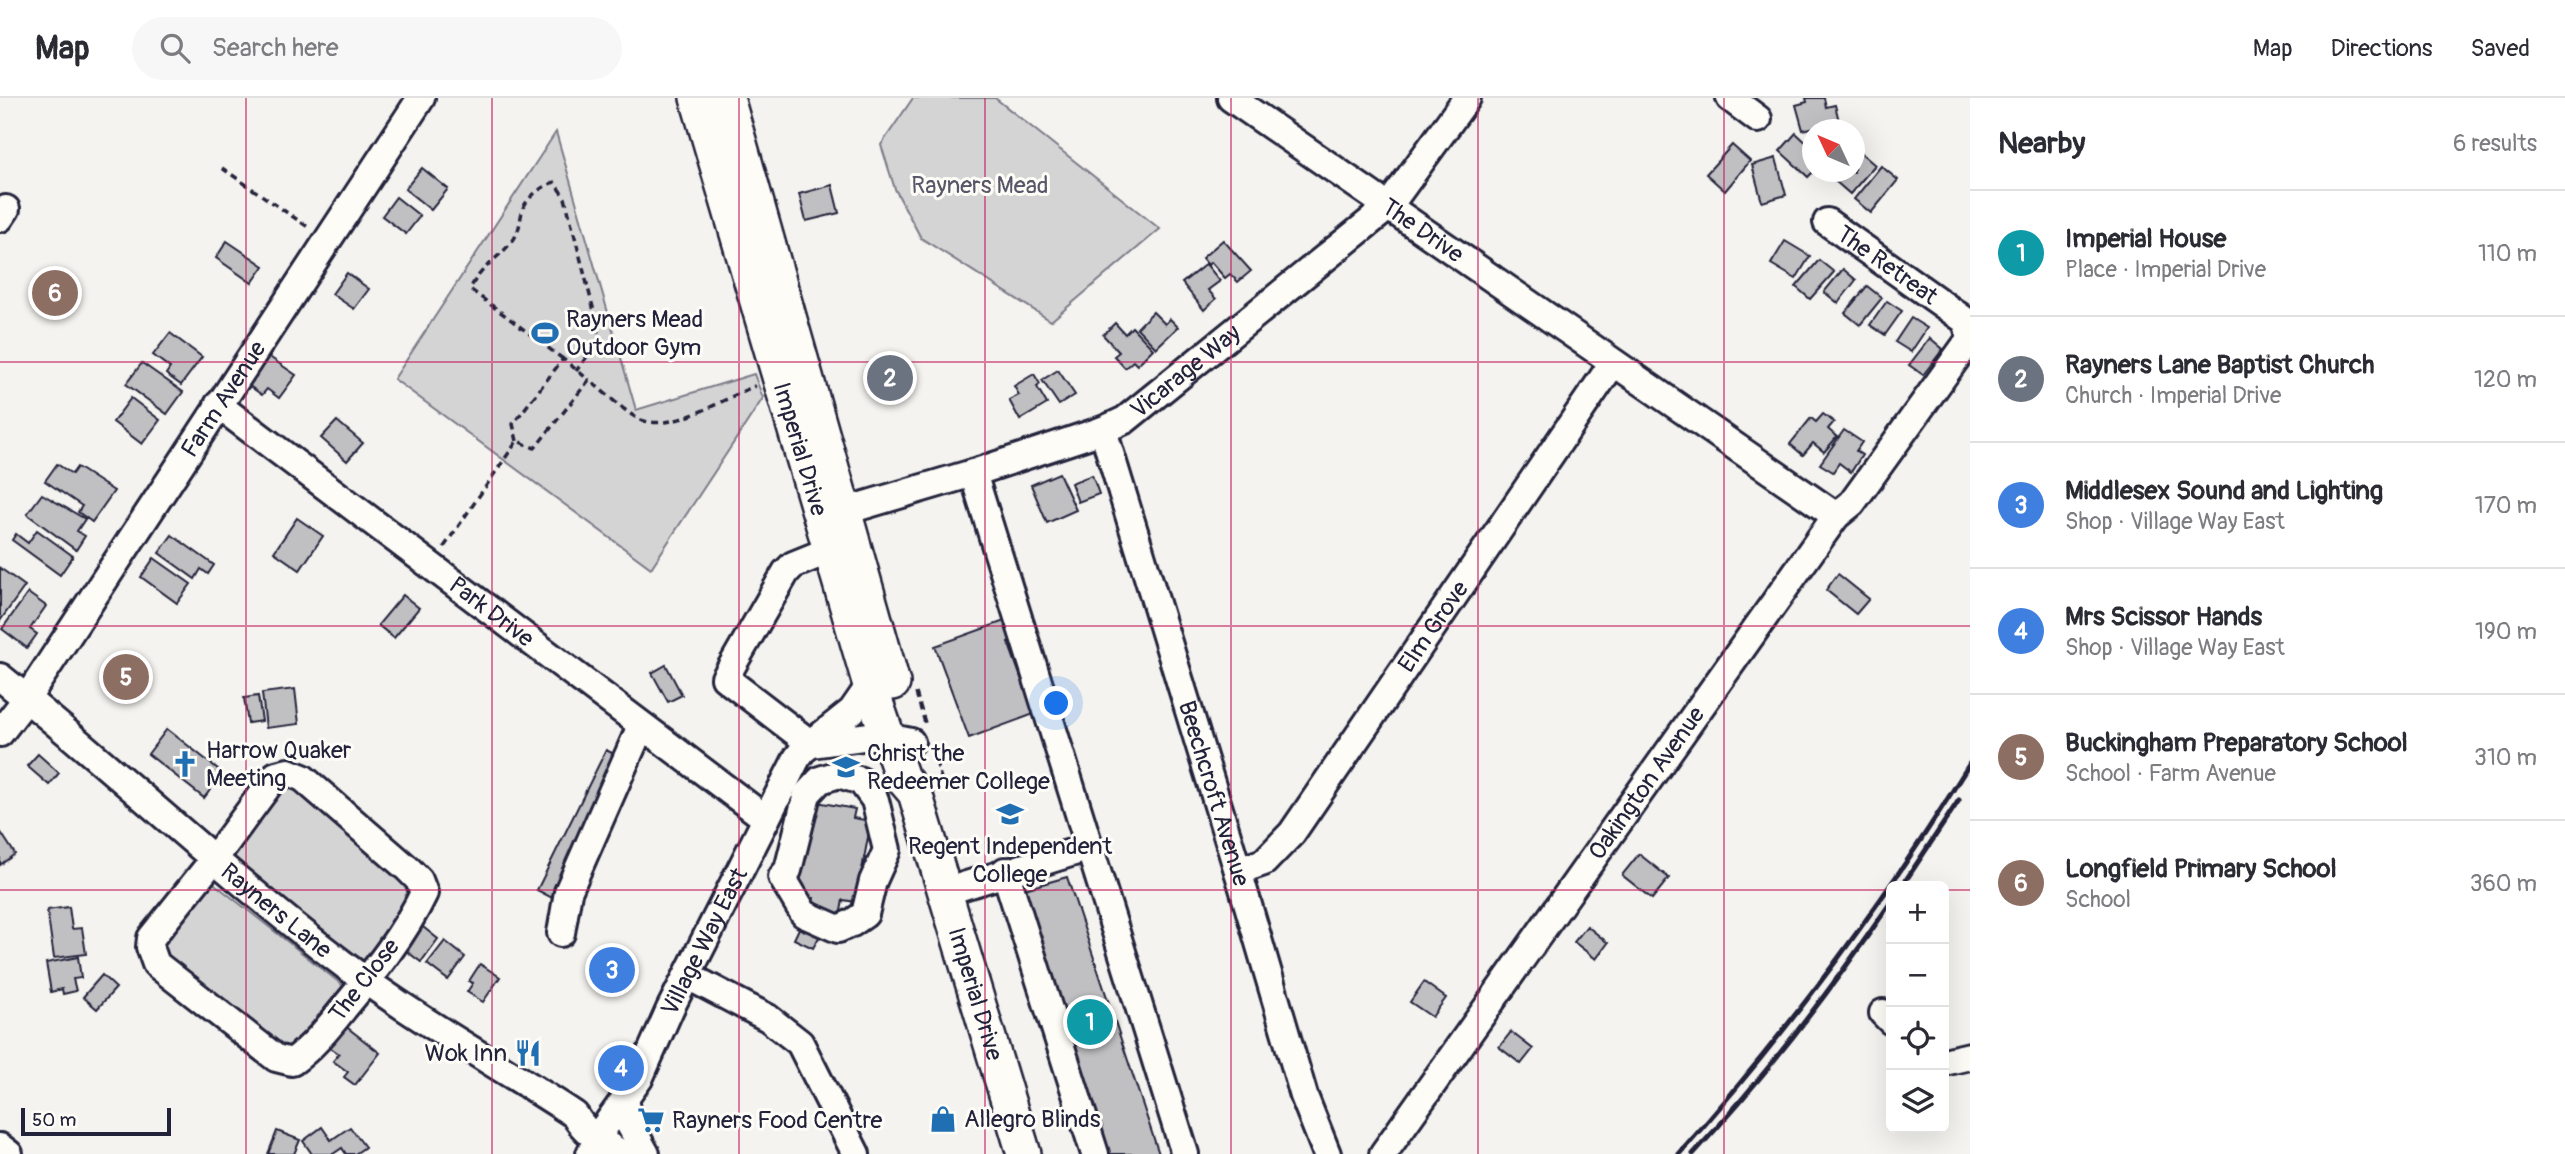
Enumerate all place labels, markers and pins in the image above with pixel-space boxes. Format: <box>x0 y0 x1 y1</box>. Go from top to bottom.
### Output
pin: 6 <box>32 267 78 319</box>
place label: Rayners Mead Outdoor Gym <box>566 305 703 362</box>
sports icon: Rayners Mead Outdoor Gym <box>530 318 560 348</box>
pin: 2 <box>867 352 913 404</box>
pin: 5 <box>103 651 149 703</box>
place label: Harrow Quaker Meeting <box>206 736 352 793</box>
place label: Christ the Redeemer College <box>867 739 1050 796</box>
church icon: Harrow Quaker Meeting <box>170 749 200 779</box>
school or university icon: Christ the Redeemer College <box>831 752 861 782</box>
school or university icon: Regent Independent College <box>995 799 1025 829</box>
place label: Regent Independent College <box>908 832 1112 889</box>
pin: 3 <box>589 944 635 996</box>
pin: 1 <box>1067 996 1113 1048</box>
restaurant icon: Wok Inn <box>513 1038 543 1068</box>
place label: Wok Inn <box>424 1039 507 1068</box>
pin: 4 <box>598 1042 644 1094</box>
shop icon: Allegro Blinds <box>928 1104 958 1134</box>
supermarket icon: Rayners Food Centre <box>636 1105 666 1135</box>
place label: Allegro Blinds <box>964 1105 1101 1134</box>
place label: Rayners Food Centre <box>672 1106 883 1135</box>

